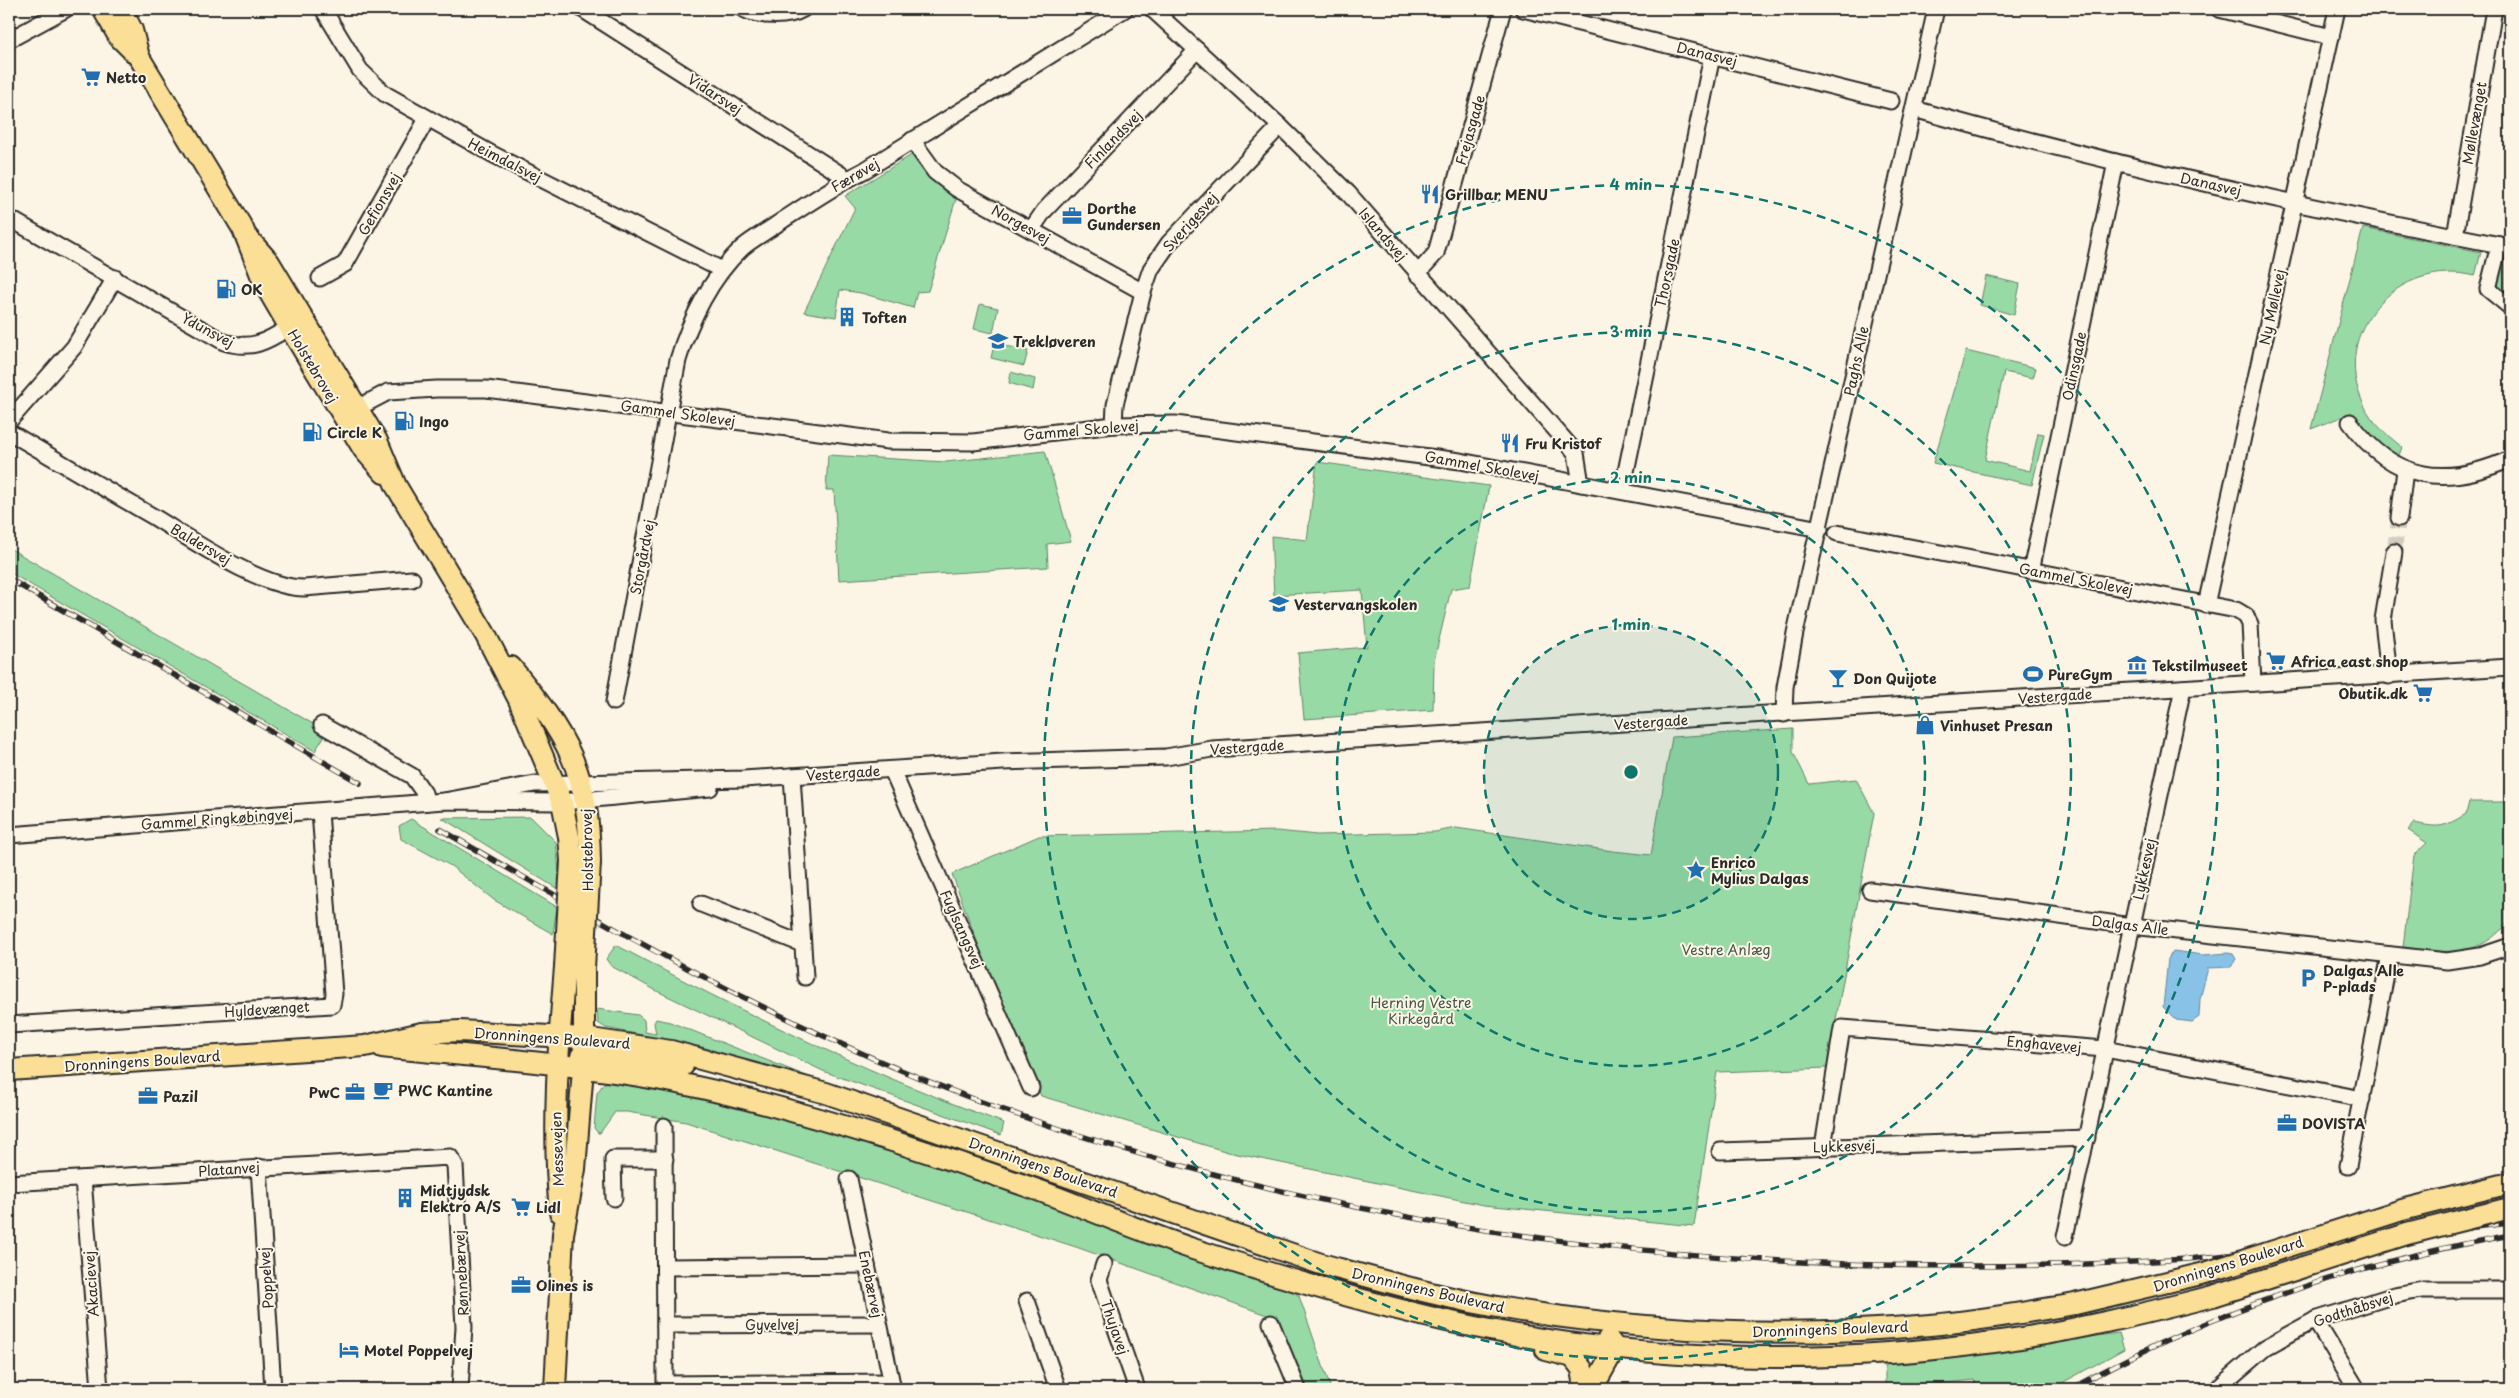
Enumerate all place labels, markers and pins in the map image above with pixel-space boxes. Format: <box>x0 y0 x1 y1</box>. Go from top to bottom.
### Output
supermarket icon: Netto <box>80 66 102 88</box>
place label: Netto <box>106 67 146 88</box>
restaurant icon: Grillbar MENU <box>1419 183 1441 205</box>
place label: Grillbar MENU <box>1445 184 1548 205</box>
place label: Dorthe Gundersen <box>1087 198 1161 235</box>
office icon: Dorthe Gundersen <box>1061 205 1083 227</box>
fuel station icon: OK <box>215 278 237 300</box>
place label: OK <box>241 279 263 300</box>
building icon: Toften <box>836 306 858 328</box>
place label: Toften <box>862 307 907 328</box>
school or university icon: Trekløveren <box>987 330 1009 352</box>
place label: Trekløveren <box>1013 331 1096 352</box>
fuel station icon: Ingo <box>393 410 415 432</box>
place label: Ingo <box>419 411 449 432</box>
fuel station icon: Circle K <box>301 421 323 443</box>
place label: Circle K <box>327 422 382 443</box>
restaurant icon: Fru Kristof <box>1499 432 1521 454</box>
place label: Fru Kristof <box>1525 433 1603 454</box>
school or university icon: Vestervangskolen <box>1268 593 1290 615</box>
place label: Vestervangskolen <box>1294 594 1418 615</box>
supermarket icon: Africa east shop <box>2265 650 2287 672</box>
place label: Africa east shop <box>2291 651 2408 672</box>
museum icon: Tekstilmuseet <box>2126 654 2148 676</box>
place label: Tekstilmuseet <box>2152 655 2248 676</box>
sports icon: PureGym <box>2022 663 2044 685</box>
place label: PureGym <box>2048 664 2112 685</box>
bar icon: Don Quijote <box>1827 667 1849 689</box>
place label: Don Quijote <box>1853 668 1937 689</box>
supermarket icon: Obutik.dk <box>2412 682 2434 704</box>
place label: Obutik.dk <box>2339 683 2409 704</box>
shop icon: Vinhuset Presan <box>1914 714 1936 736</box>
place label: Vinhuset Presan <box>1940 715 2053 736</box>
centre of rings <box>1622 763 1640 781</box>
place label: Enrico Mylius Dalgas <box>1711 852 1809 889</box>
place icon: Enrico Mylius Dalgas <box>1685 859 1707 881</box>
place label: Dalgas Alle P-plads <box>2323 960 2404 997</box>
parking icon: Dalgas Alle P-plads <box>2297 967 2319 989</box>
cafe icon: PWC Kantine <box>372 1079 394 1101</box>
place label: PWC Kantine <box>398 1080 493 1101</box>
office icon: PwC <box>344 1081 366 1103</box>
place label: PwC <box>309 1082 340 1103</box>
office icon: Pazil <box>137 1085 159 1107</box>
place label: Pazil <box>163 1086 198 1107</box>
office icon: DOVISTA <box>2276 1112 2298 1134</box>
place label: DOVISTA <box>2302 1113 2365 1134</box>
place label: Midtjydsk Elektro A/S <box>420 1180 501 1217</box>
building icon: Midtjydsk Elektro A/S <box>394 1187 416 1209</box>
supermarket icon: Lidl <box>510 1196 532 1218</box>
place label: Lidl <box>536 1197 561 1218</box>
office icon: Olines is <box>510 1274 532 1296</box>
place label: Olines is <box>536 1275 594 1296</box>
hotel icon: Motel Poppelvej <box>338 1339 360 1361</box>
place label: Motel Poppelvej <box>364 1340 473 1361</box>

